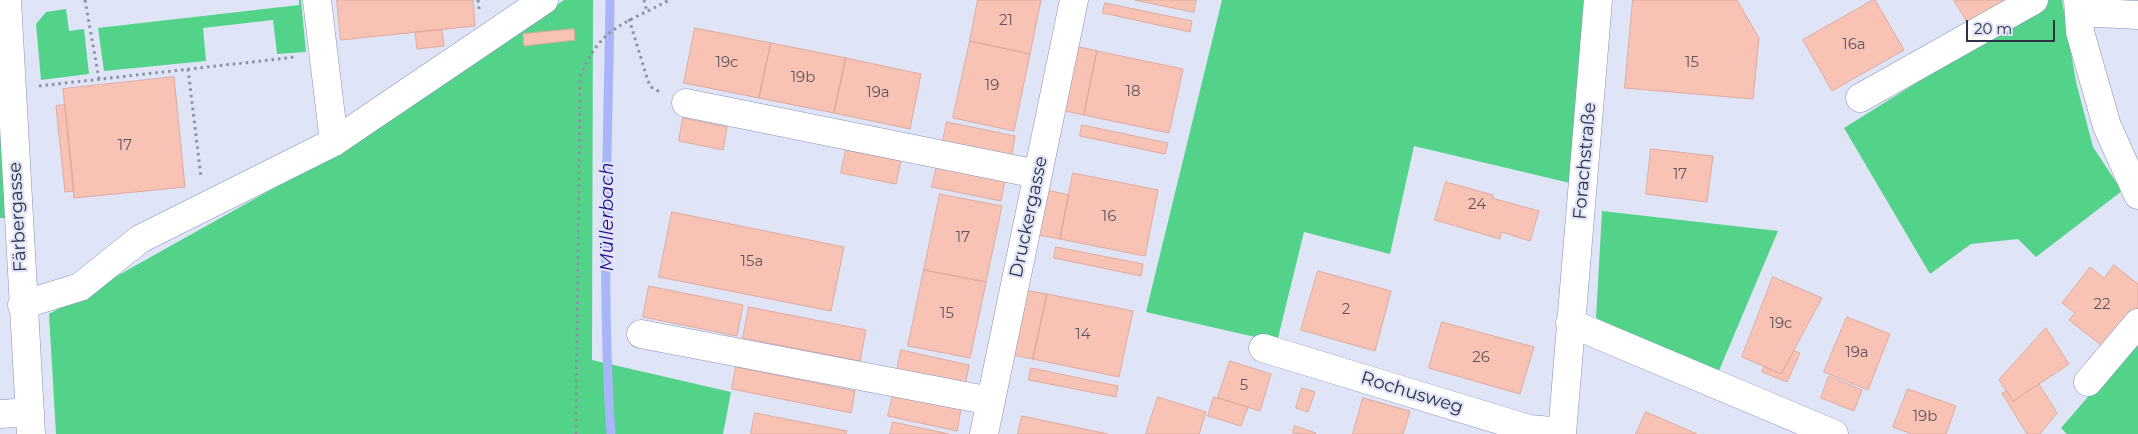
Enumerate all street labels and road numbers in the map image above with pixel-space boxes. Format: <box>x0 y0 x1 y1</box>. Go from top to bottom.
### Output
street label: Forachstraße <box>1569 101 1601 221</box>
street label: Druckergasse <box>1006 154 1052 280</box>
street label: Färbergasse <box>4 161 32 273</box>
street label: Rochusweg <box>1358 367 1466 419</box>

